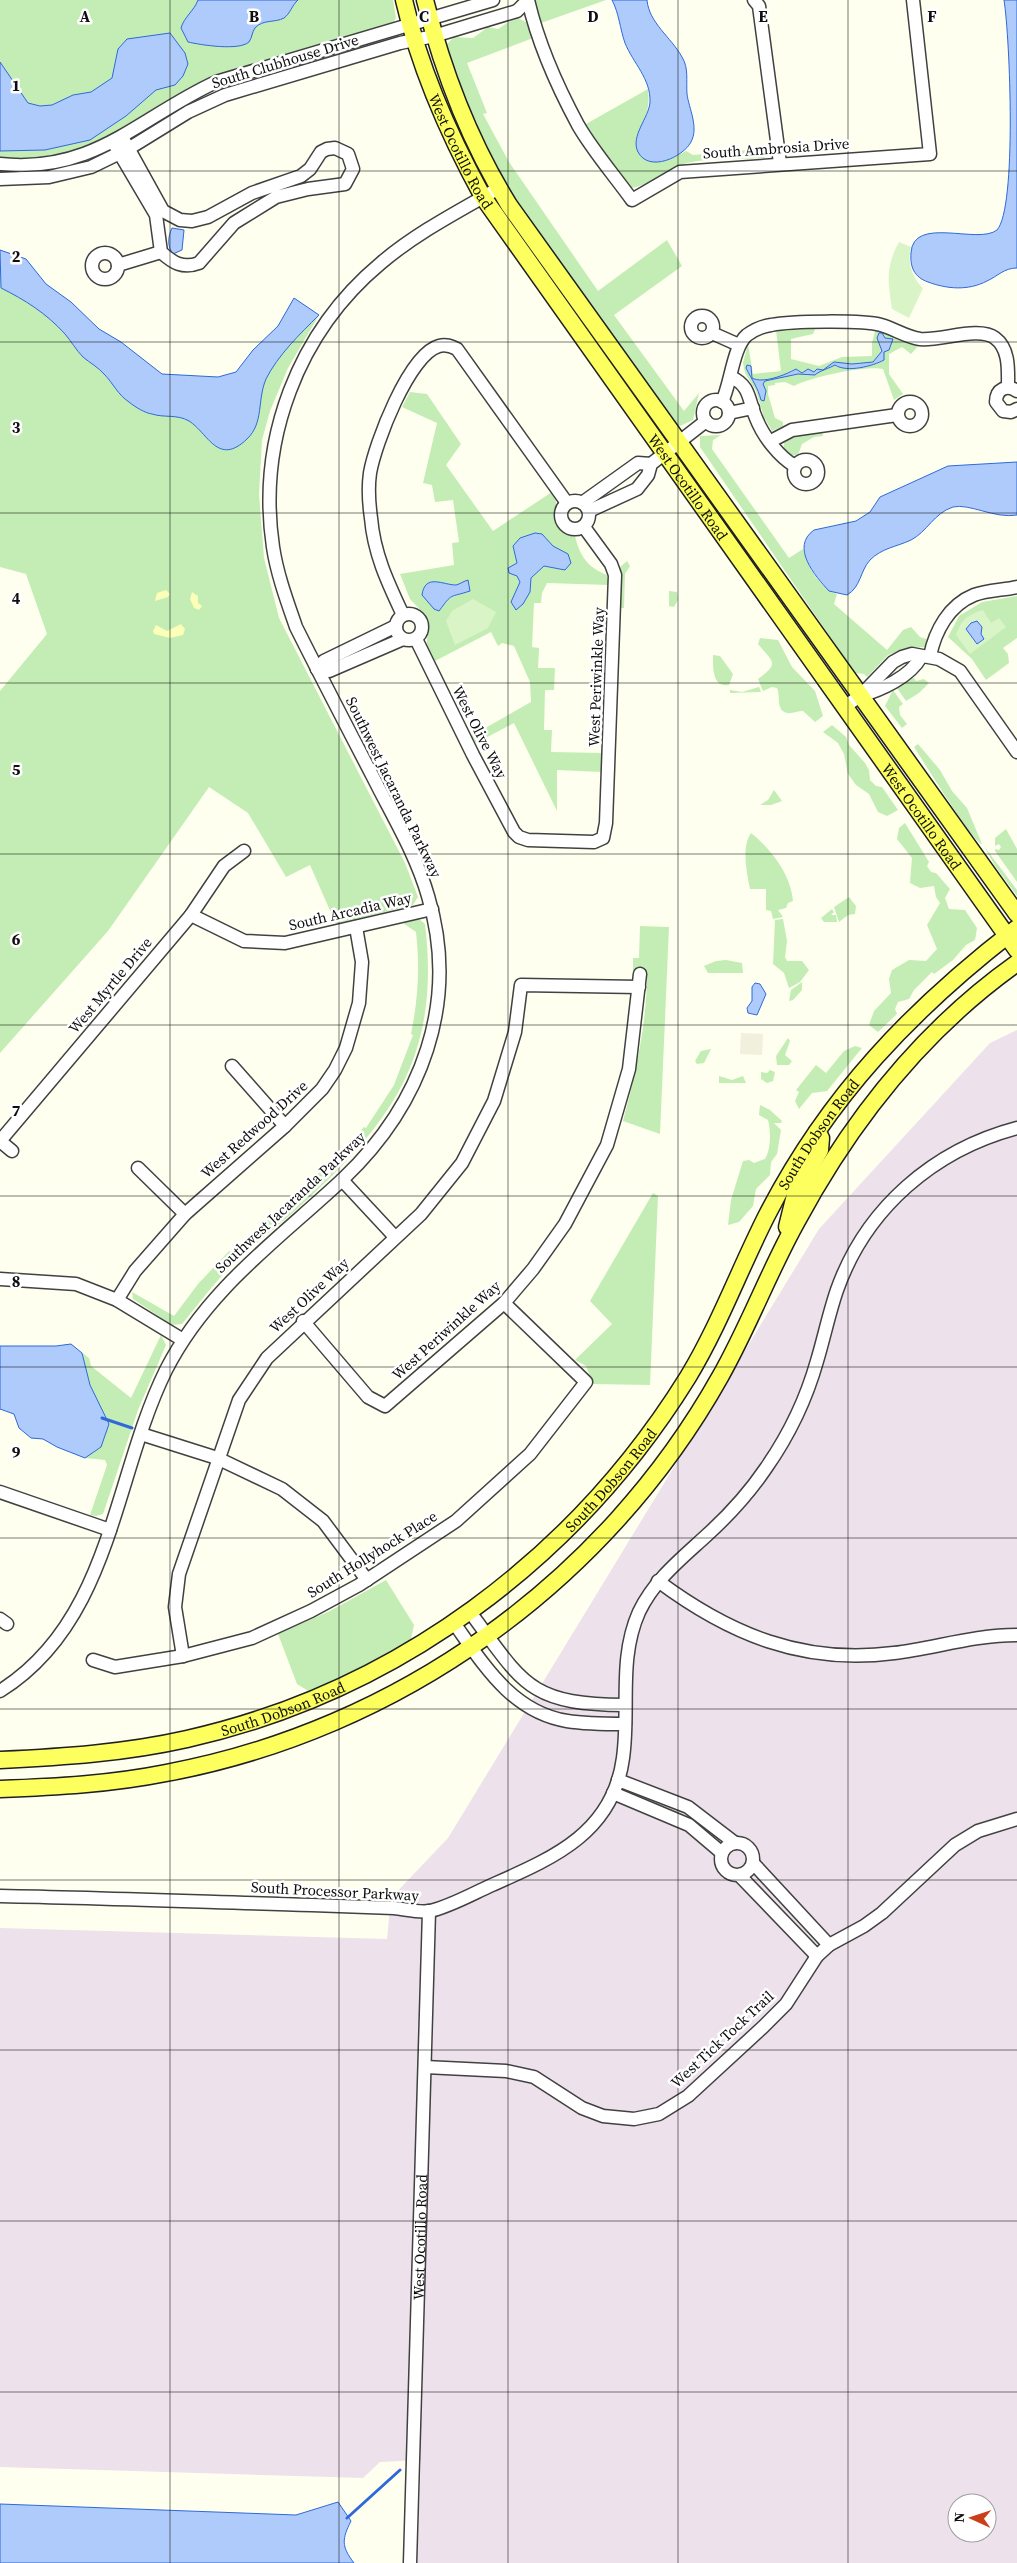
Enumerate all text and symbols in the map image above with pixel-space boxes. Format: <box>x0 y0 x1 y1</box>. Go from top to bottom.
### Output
text: A <box>80 5 91 27</box>
text: B <box>249 5 260 27</box>
text: C <box>419 5 429 27</box>
text: D <box>587 5 599 27</box>
text: E <box>758 5 768 27</box>
text: F <box>927 5 937 27</box>
street label: South Clubhouse Drive <box>209 29 361 93</box>
text: 1 <box>12 74 20 96</box>
street label: West Ocotillo Road <box>424 90 499 213</box>
street label: South Ambrosia Drive <box>702 132 850 164</box>
text: 2 <box>12 245 21 267</box>
text: 3 <box>12 416 21 438</box>
street label: West Ocotillo Road <box>643 429 734 545</box>
text: 4 <box>12 587 21 609</box>
street label: West Periwinkle Way <box>583 607 609 747</box>
street label: West Olive Way <box>448 682 513 782</box>
street label: Southwest Jacaranda Parkway <box>341 693 447 881</box>
text: 5 <box>12 758 21 780</box>
street label: West Ocotillo Road <box>877 759 967 874</box>
street label: South Arcadia Way <box>287 887 414 935</box>
text: 6 <box>12 928 21 950</box>
street label: West Myrtle Drive <box>63 932 157 1038</box>
street label: South Dobson Road <box>772 1074 864 1193</box>
street label: West Redwood Drive <box>196 1075 312 1183</box>
text: 7 <box>12 1099 21 1121</box>
street label: Southwest Jacaranda Parkway <box>210 1126 370 1277</box>
street label: West Olive Way <box>265 1252 354 1337</box>
text: 8 <box>12 1270 20 1292</box>
street label: West Periwinkle Way <box>387 1275 505 1385</box>
street label: South Dobson Road <box>560 1423 661 1536</box>
text: 9 <box>12 1441 21 1463</box>
street label: South Hollyhock Place <box>303 1505 441 1603</box>
street label: South Dobson Road <box>218 1676 349 1741</box>
street label: South Processor Parkway <box>250 1876 420 1906</box>
street label: West Tick Tock Trail <box>666 1985 778 2092</box>
street label: West Ocotillo Road <box>407 2173 432 2300</box>
north arrow <box>947 2493 997 2543</box>
text: N <box>949 2512 969 2523</box>

